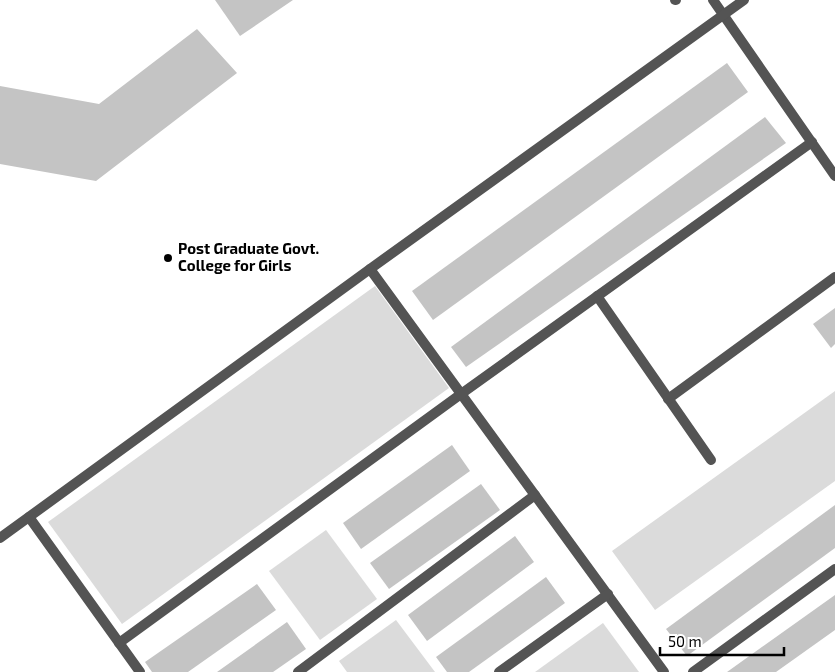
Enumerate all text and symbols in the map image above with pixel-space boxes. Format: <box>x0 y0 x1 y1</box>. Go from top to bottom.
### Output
place label: Post Graduate Govt. College for Girls <box>178 239 319 274</box>
marker: Post Graduate Govt. College for Girls <box>162 252 174 264</box>
scale bar <box>660 624 784 656</box>
text: 50 m <box>668 632 702 650</box>

